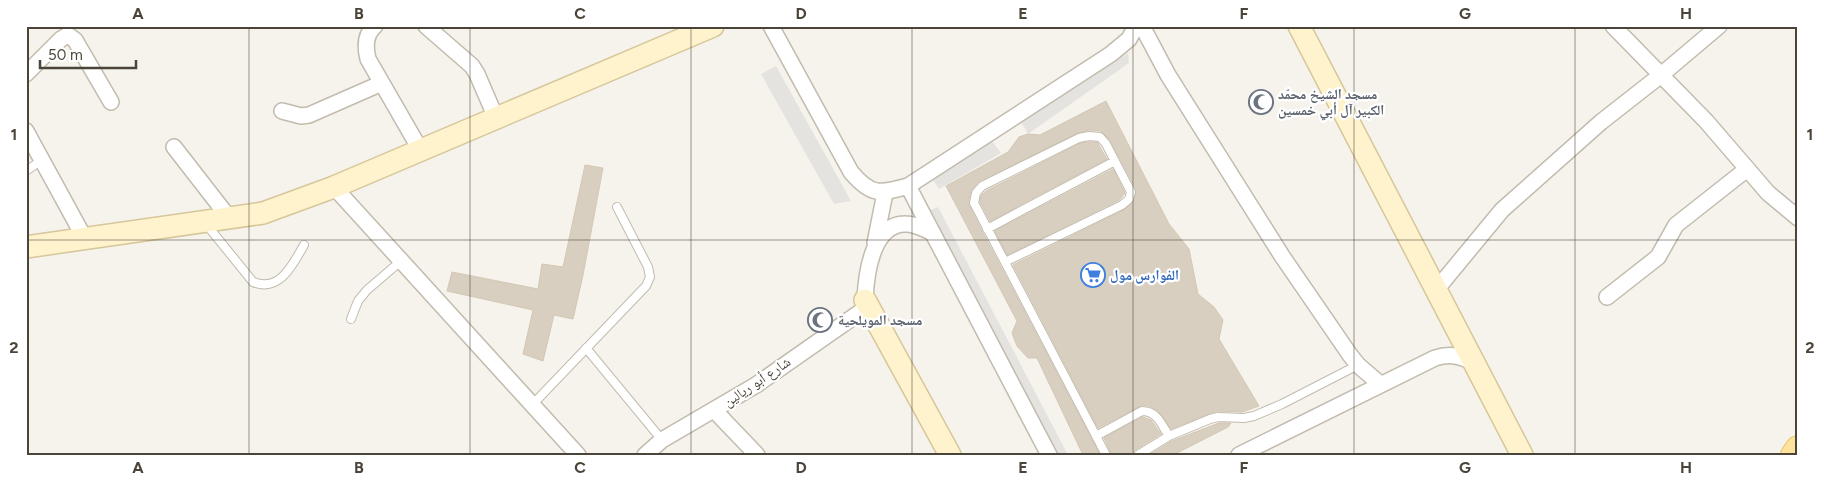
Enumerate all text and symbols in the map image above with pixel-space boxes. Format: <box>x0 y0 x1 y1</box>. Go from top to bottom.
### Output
text: A <box>132 4 144 23</box>
text: B <box>354 4 364 23</box>
text: C <box>574 4 586 23</box>
text: D <box>795 4 807 23</box>
text: E <box>1018 4 1028 23</box>
text: F <box>1240 4 1249 23</box>
text: G <box>1459 4 1471 23</box>
text: H <box>1680 4 1692 23</box>
scale bar <box>40 38 136 70</box>
text: 50 m <box>48 46 83 64</box>
place label: مسجد الشيخ محمّد الكبير آل أبي خمسين <box>1278 86 1384 121</box>
mosque icon: مسجد الشيخ محمّد الكبير آل أبي خمسين <box>1248 89 1274 115</box>
text: 1 <box>11 125 17 144</box>
text: 1 <box>1807 125 1813 144</box>
supermarket icon: الفوارس مول <box>1080 262 1106 288</box>
place label: الفوارس مول <box>1110 267 1179 284</box>
mosque icon: مسجد المويلحية <box>807 307 833 333</box>
place label: مسجد المويلحية <box>838 312 922 329</box>
text: 2 <box>9 338 19 357</box>
text: 2 <box>1805 338 1815 357</box>
street label: شارع أبو ريالين <box>720 353 794 411</box>
text: A <box>132 458 144 477</box>
text: B <box>354 458 364 477</box>
text: C <box>574 458 586 477</box>
text: D <box>795 458 807 477</box>
text: E <box>1018 458 1028 477</box>
text: F <box>1240 458 1249 477</box>
text: G <box>1459 458 1471 477</box>
text: H <box>1680 458 1692 477</box>

